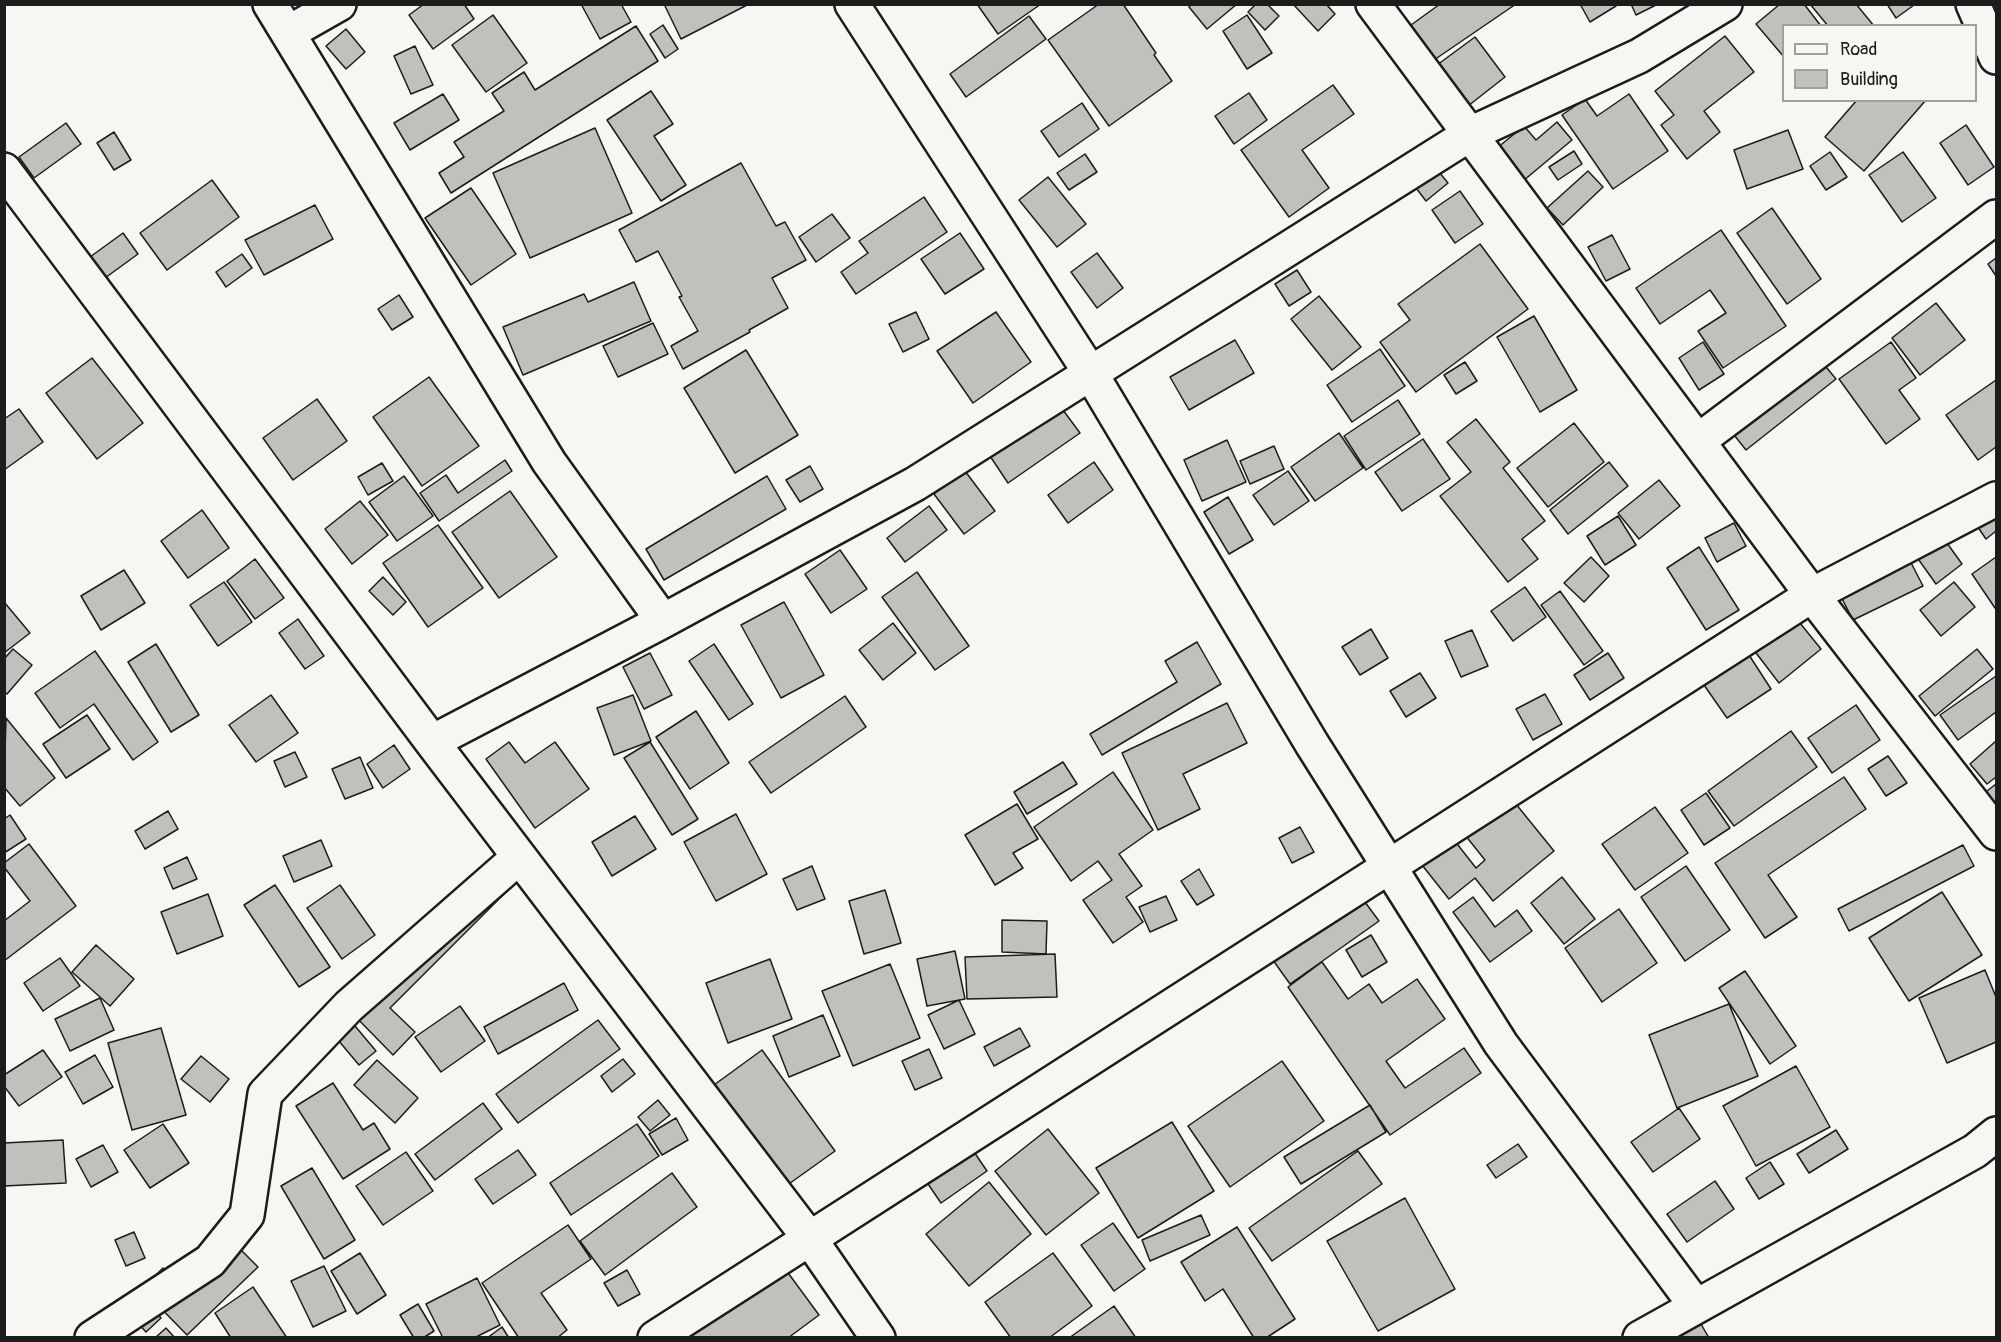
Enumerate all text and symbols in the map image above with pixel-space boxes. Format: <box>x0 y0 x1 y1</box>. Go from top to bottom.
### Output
legend <box>1782 24 1977 102</box>
text: Road <box>1840 38 1877 61</box>
text: Building <box>1840 68 1898 91</box>

